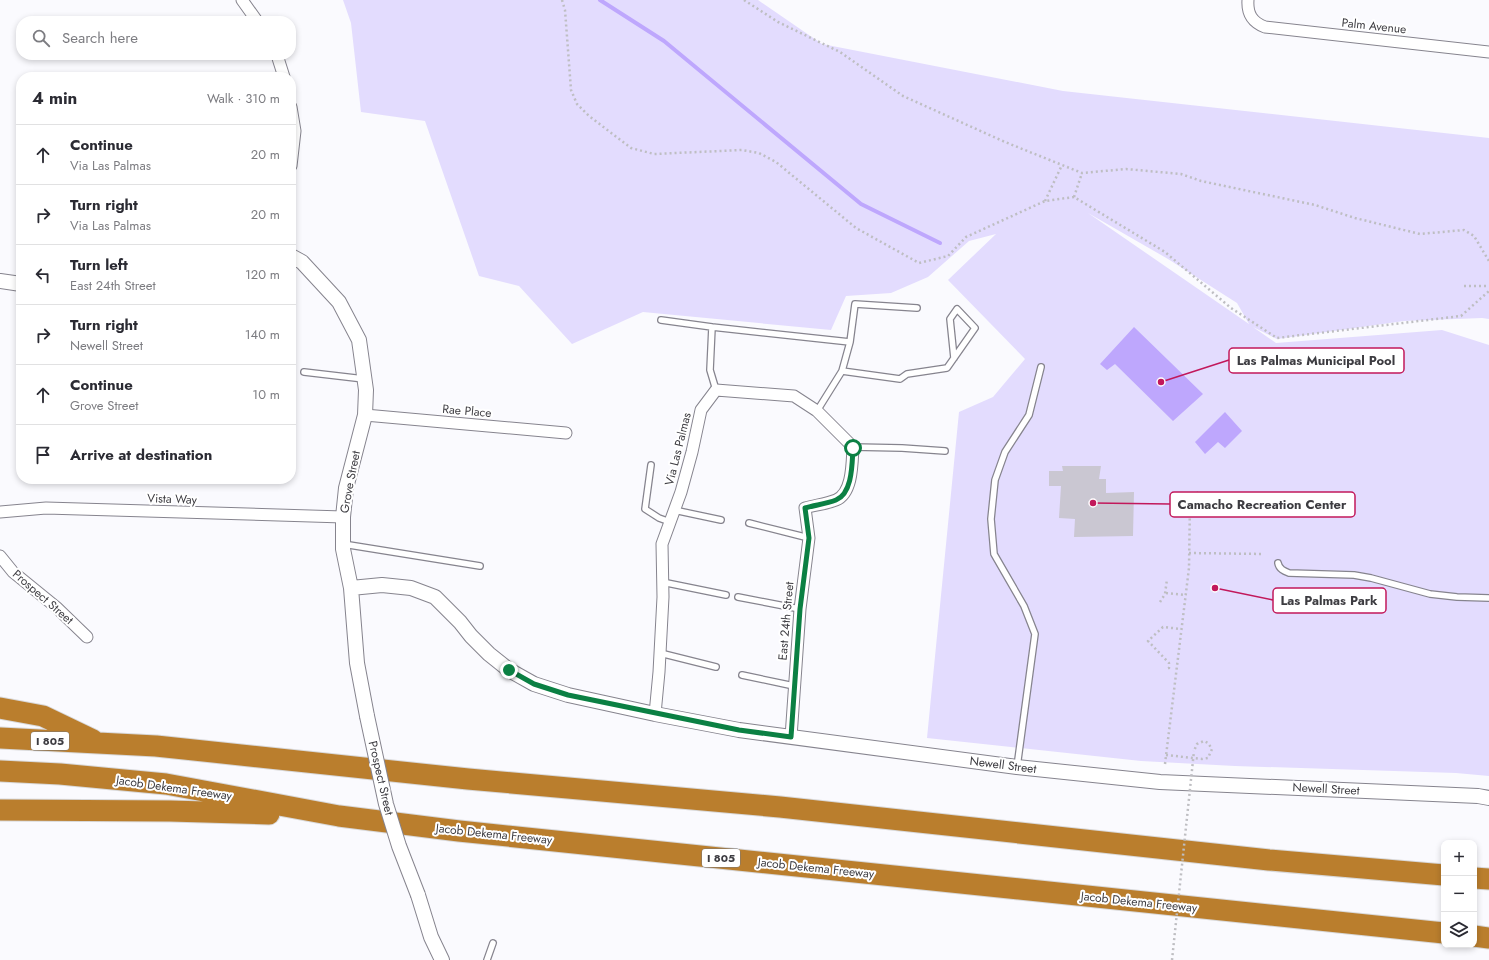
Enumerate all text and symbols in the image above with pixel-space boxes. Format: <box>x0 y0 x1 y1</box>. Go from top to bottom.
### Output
street label: Palm Avenue <box>1341 14 1407 38</box>
search box <box>16 16 296 60</box>
icon: search <box>30 27 52 49</box>
text: Search here <box>62 27 138 49</box>
text: 4 min <box>32 86 77 110</box>
text: Walk · 310 m <box>207 89 280 108</box>
text: Continue <box>70 134 133 156</box>
icon: ahead <box>32 144 54 166</box>
text: 20 m <box>251 145 280 164</box>
text: Via Las Palmas <box>70 156 151 175</box>
text: Turn right <box>70 194 138 216</box>
icon: right <box>32 204 54 226</box>
text: 20 m <box>251 205 280 224</box>
text: Via Las Palmas <box>70 216 151 235</box>
text: Turn left <box>70 254 128 276</box>
icon: left <box>32 264 54 286</box>
text: 120 m <box>245 265 280 284</box>
text: East 24th Street <box>70 276 156 295</box>
text: Turn right <box>70 314 138 336</box>
icon: right <box>32 324 54 346</box>
text: 140 m <box>245 325 280 344</box>
text: Newell Street <box>70 336 143 355</box>
callout: Las Palmas Municipal Pool <box>1229 348 1404 373</box>
text: Las Palmas Municipal Pool <box>1237 351 1395 370</box>
text: Continue <box>70 374 133 396</box>
icon: ahead <box>32 384 54 406</box>
text: 10 m <box>252 385 280 404</box>
text: Grove Street <box>70 396 138 415</box>
street label: Rae Place <box>442 400 492 422</box>
street label: Via Las Palmas <box>660 410 696 487</box>
route start <box>844 439 862 457</box>
icon: arrive <box>32 444 54 466</box>
text: Arrive at destination <box>70 444 212 466</box>
street label: Grove Street <box>335 449 365 515</box>
street label: Vista Way <box>147 489 198 509</box>
callout: Camacho Recreation Center <box>1170 492 1355 517</box>
text: Camacho Recreation Center <box>1178 495 1347 514</box>
street label: Prospect Street <box>9 565 77 629</box>
street label: East 24th Street <box>774 581 798 661</box>
callout: Las Palmas Park <box>1273 588 1386 613</box>
text: Las Palmas Park <box>1281 591 1378 610</box>
route end <box>500 661 518 679</box>
road number: I 805 <box>31 732 69 750</box>
street label: Prospect Street <box>364 739 398 817</box>
street label: Newell Street <box>969 752 1038 778</box>
street label: Jacob Dekema Freeway <box>113 771 234 805</box>
street label: Newell Street <box>1292 778 1360 800</box>
street label: Jacob Dekema Freeway <box>433 819 554 849</box>
map controls <box>1441 840 1477 948</box>
button: + <box>1441 840 1477 876</box>
road number: I 805 <box>702 849 740 867</box>
street label: Jacob Dekema Freeway <box>755 853 876 883</box>
button: − <box>1441 876 1477 912</box>
street label: Jacob Dekema Freeway <box>1078 887 1199 917</box>
button: layers <box>1441 912 1477 948</box>

